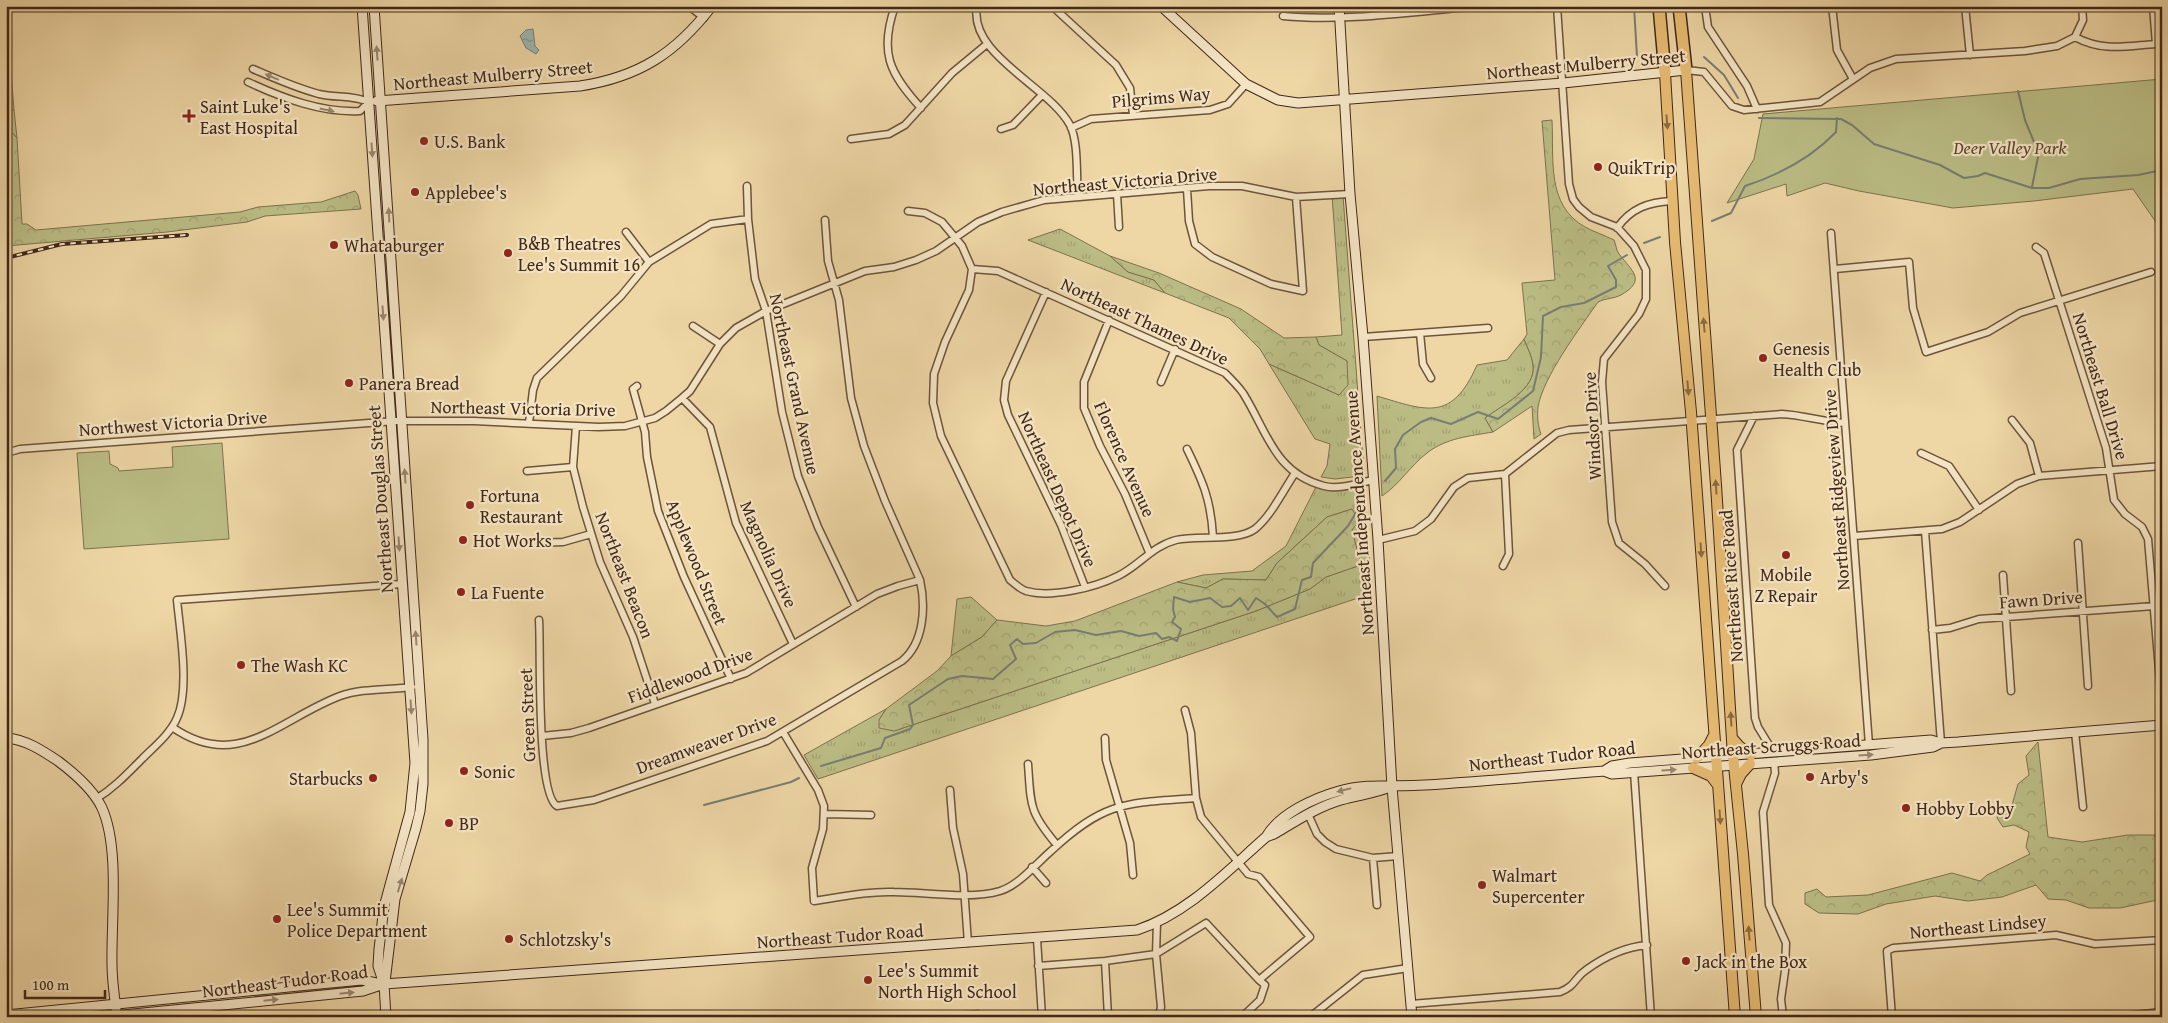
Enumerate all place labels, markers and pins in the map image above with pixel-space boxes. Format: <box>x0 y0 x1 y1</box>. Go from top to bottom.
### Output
place label: Saint Luke's East Hospital <box>200 93 298 141</box>
marker: Saint Luke's East Hospital <box>182 109 196 123</box>
place label: U.S. Bank <box>434 128 506 155</box>
marker: U.S. Bank <box>418 135 430 147</box>
place label: QuikTrip <box>1608 154 1675 181</box>
marker: QuikTrip <box>1592 161 1604 173</box>
place label: Applebee's <box>425 179 507 206</box>
marker: Applebee's <box>409 186 421 198</box>
place label: B&B Theatres Lee's Summit 16 <box>518 230 640 278</box>
place label: Whataburger <box>344 232 445 259</box>
marker: Whataburger <box>328 239 340 251</box>
marker: B&B Theatres Lee's Summit 16 <box>502 247 514 259</box>
place label: Genesis Health Club <box>1773 335 1861 383</box>
marker: Genesis Health Club <box>1757 352 1769 364</box>
place label: Panera Bread <box>359 370 460 397</box>
marker: Panera Bread <box>343 377 355 389</box>
place label: Fortuna Restaurant <box>480 482 563 530</box>
marker: Fortuna Restaurant <box>464 499 476 511</box>
place label: Hot Works <box>473 527 552 554</box>
marker: Hot Works <box>457 534 469 546</box>
marker: Mobile Z Repair <box>1780 549 1792 561</box>
place label: Mobile Z Repair <box>1754 561 1818 609</box>
place label: La Fuente <box>471 579 544 606</box>
marker: La Fuente <box>455 586 467 598</box>
place label: The Wash KC <box>251 652 349 679</box>
marker: The Wash KC <box>235 659 247 671</box>
place label: Sonic <box>474 758 515 785</box>
place label: Arby's <box>1820 764 1868 791</box>
place label: Starbucks <box>289 765 363 792</box>
marker: Sonic <box>458 765 470 777</box>
marker: Arby's <box>1804 771 1816 783</box>
marker: Starbucks <box>367 772 379 784</box>
place label: Hobby Lobby <box>1916 795 2014 822</box>
marker: Hobby Lobby <box>1900 802 1912 814</box>
place label: BP <box>459 810 479 837</box>
marker: BP <box>443 817 455 829</box>
place label: Walmart Supercenter <box>1492 862 1585 910</box>
marker: Walmart Supercenter <box>1476 879 1488 891</box>
place label: Lee's Summit Police Department <box>287 896 428 944</box>
marker: Lee's Summit Police Department <box>271 913 283 925</box>
place label: Schlotzsky's <box>519 926 611 953</box>
marker: Schlotzsky's <box>503 933 515 945</box>
place label: Jack in the Box <box>1694 948 1808 975</box>
marker: Jack in the Box <box>1680 955 1692 967</box>
place label: Lee's Summit North High School <box>878 957 1017 1005</box>
marker: Lee's Summit North High School <box>862 974 874 986</box>

